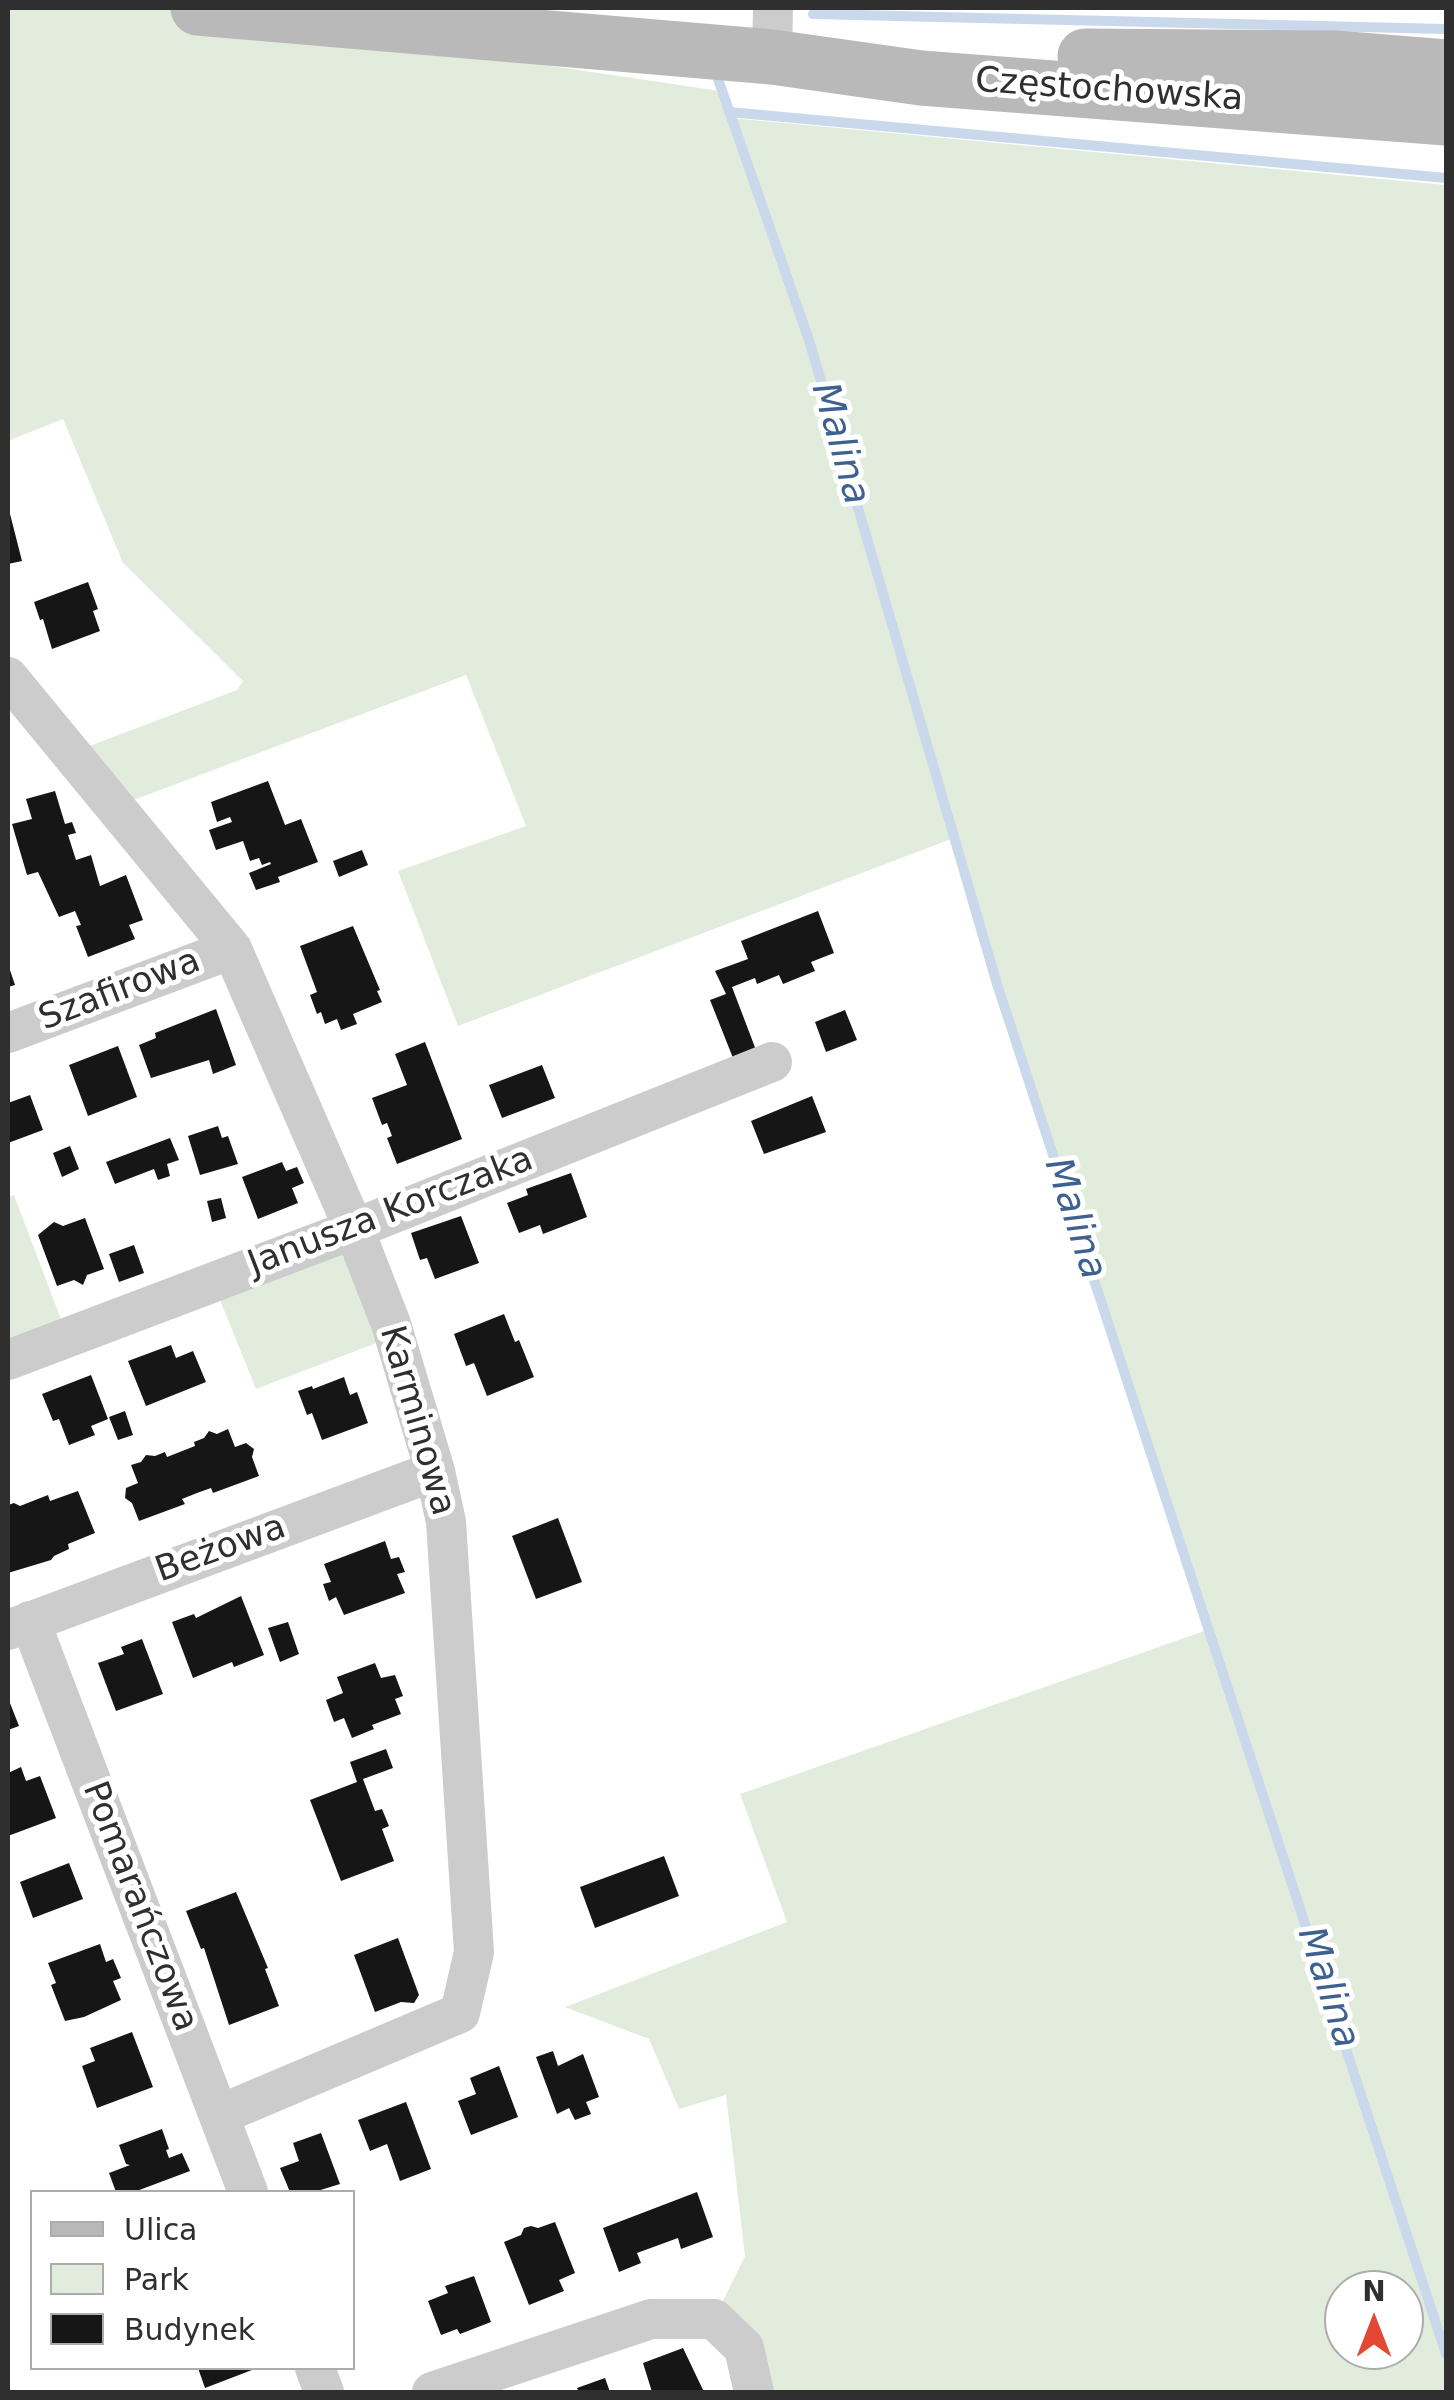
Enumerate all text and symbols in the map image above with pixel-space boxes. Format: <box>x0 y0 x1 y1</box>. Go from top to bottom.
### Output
street label: Częstochowska <box>974 61 1244 121</box>
water label: Malina <box>800 378 878 510</box>
street label: Szafirowa <box>33 941 207 1041</box>
street label: Janusza Korczaka <box>243 1139 539 1287</box>
water label: Malina <box>1033 1153 1115 1285</box>
street label: Karminowa <box>369 1321 463 1521</box>
street label: Beżowa <box>150 1507 292 1593</box>
street label: Pomarańczowa <box>72 1776 206 2038</box>
water label: Malina <box>1286 1922 1368 2054</box>
legend <box>30 2190 355 2370</box>
text: Ulica <box>124 2212 198 2247</box>
text: Park <box>124 2262 189 2297</box>
north arrow <box>1324 2270 1424 2370</box>
text: N <box>1362 2275 1386 2308</box>
text: Budynek <box>124 2312 255 2347</box>

